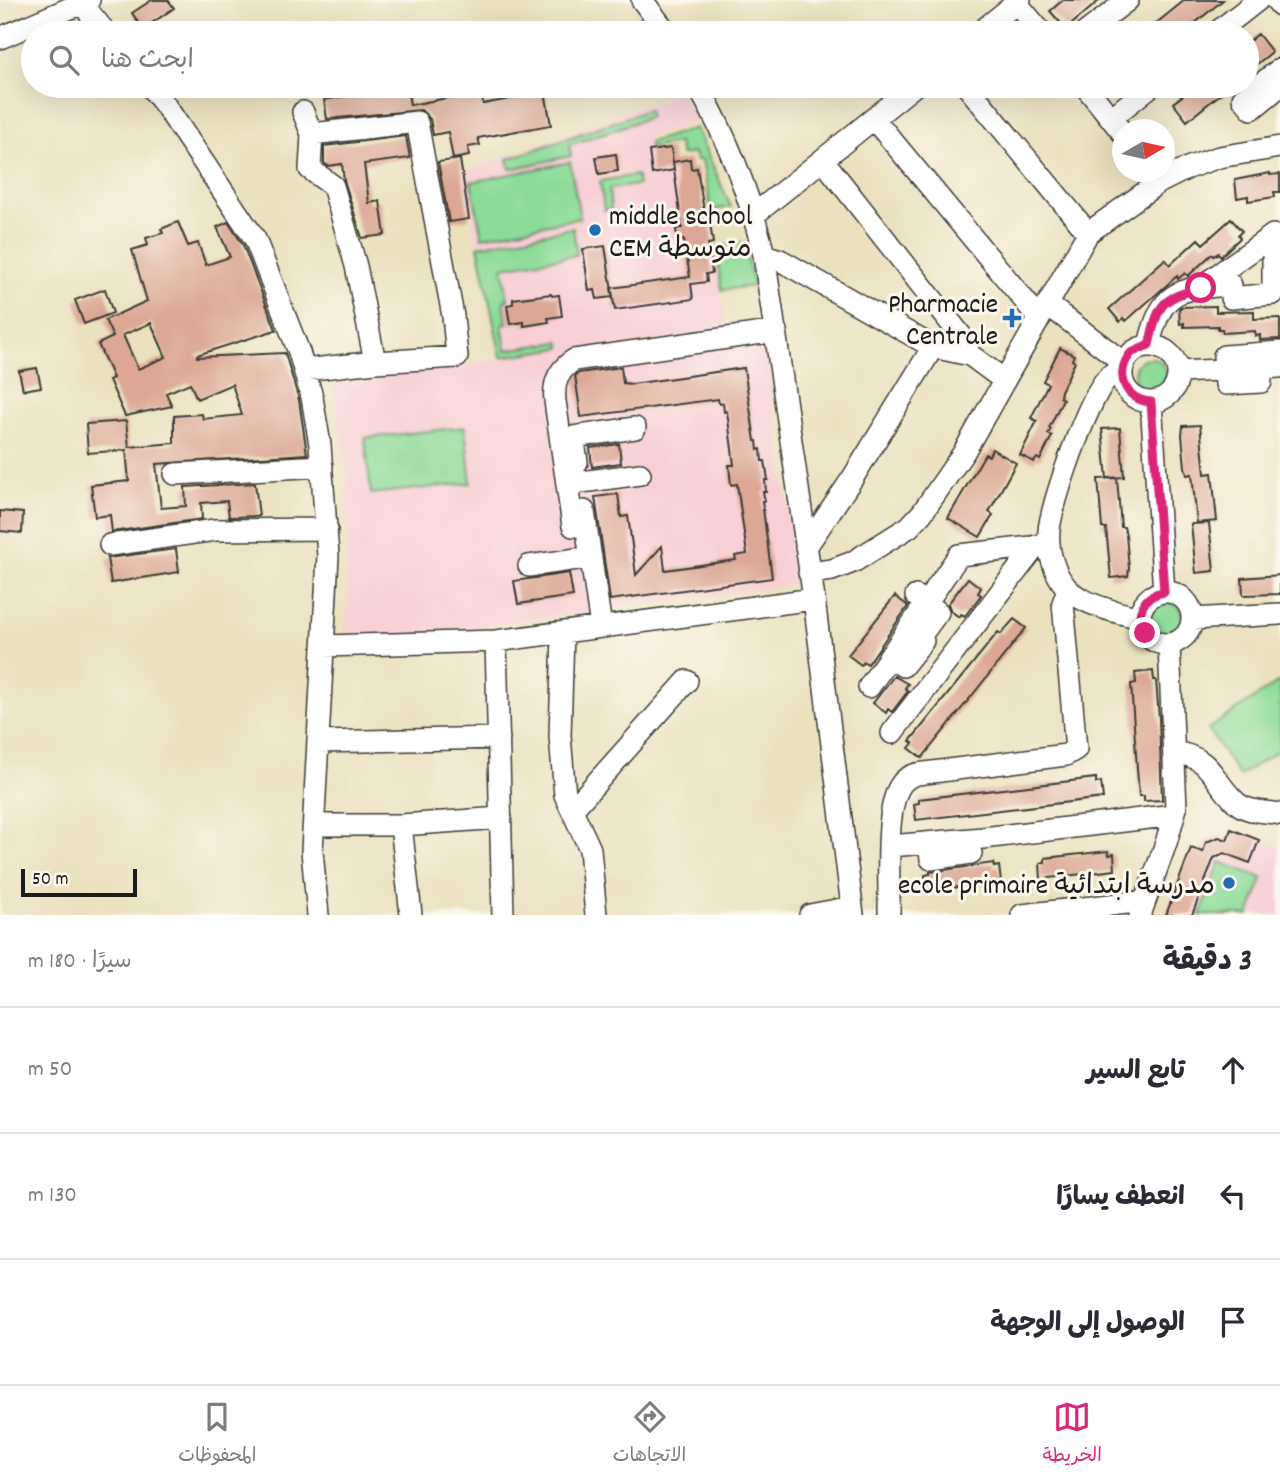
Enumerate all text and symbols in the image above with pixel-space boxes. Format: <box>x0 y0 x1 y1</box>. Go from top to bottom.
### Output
search box <box>21 21 1259 98</box>
icon: search <box>45 41 83 79</box>
text: ابحث هنا <box>101 43 194 80</box>
north arrow <box>1112 119 1175 182</box>
place label: middle school CEM متوسطة <box>609 199 753 271</box>
marker: middle school CEM متوسطة <box>587 222 603 238</box>
route start <box>1185 272 1216 303</box>
place label: Pharmacie Centrale <box>888 287 998 359</box>
marker: Pharmacie Centrale <box>1004 310 1020 326</box>
route end <box>1129 617 1160 648</box>
scale bar <box>21 866 136 898</box>
text: 50 m <box>32 867 69 894</box>
place label: ecole primaire مدرسة ابتدائية <box>898 868 1215 908</box>
marker: ecole primaire مدرسة ابتدائية <box>1221 875 1237 891</box>
text: 3 دقيقة <box>1163 942 1252 985</box>
text: سيرًا · 180 m <box>28 946 132 979</box>
icon: ahead <box>1214 1051 1252 1089</box>
text: 50 m <box>28 1054 72 1087</box>
text: تابع السير <box>1086 1054 1185 1091</box>
icon: left <box>1214 1177 1252 1215</box>
text: 130 m <box>28 1180 77 1213</box>
text: انعطف يسارًا <box>1056 1180 1185 1217</box>
icon: arrive <box>1214 1303 1252 1341</box>
text: الوصول إلى الوجهة <box>990 1306 1185 1343</box>
tab: المحفوظات <box>178 1398 256 1471</box>
tab: الاتجاهات <box>613 1398 686 1471</box>
tab: الخريطة <box>1043 1398 1102 1471</box>

